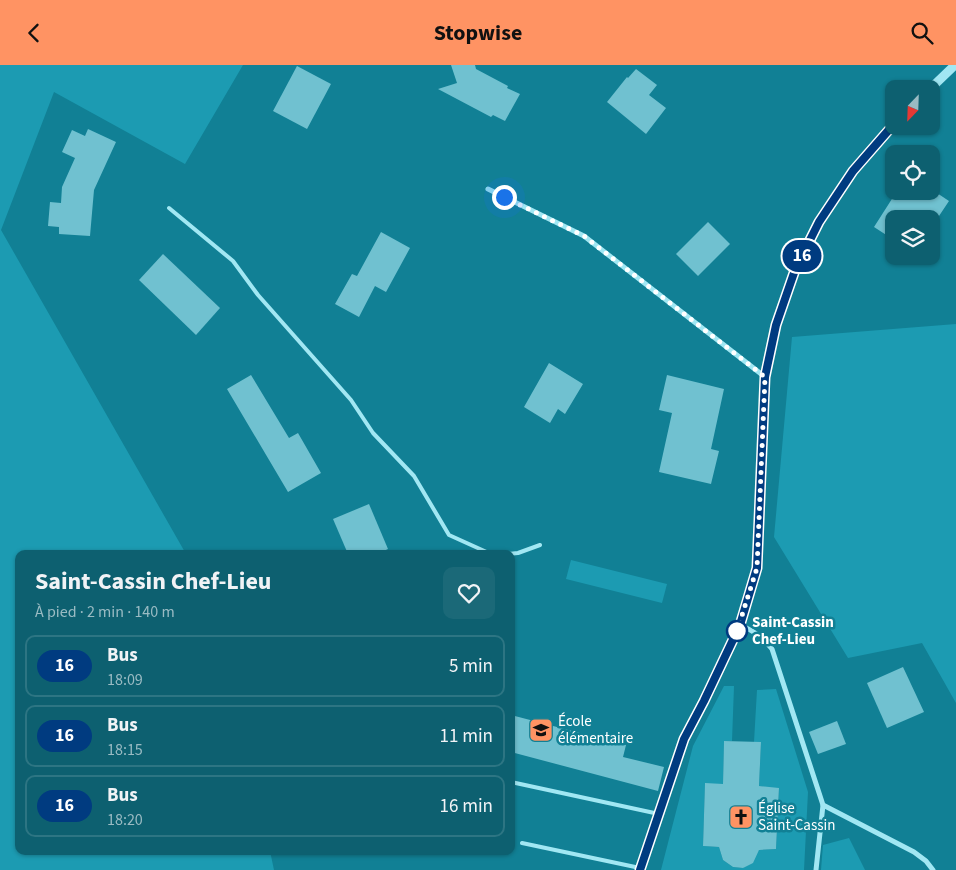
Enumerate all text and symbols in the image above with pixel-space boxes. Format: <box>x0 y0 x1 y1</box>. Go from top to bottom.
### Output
text: Stopwise <box>434 17 522 49</box>
icon: back <box>20 19 48 47</box>
icon: search <box>908 19 936 47</box>
north arrow <box>885 80 940 135</box>
map controls <box>885 80 940 265</box>
button: locate <box>885 145 940 200</box>
your location <box>492 185 517 210</box>
button: layers <box>885 210 940 265</box>
line badge: 16 <box>780 240 824 272</box>
text: 16 <box>792 243 812 268</box>
text: Saint-Cassin Chef-Lieu <box>35 564 272 599</box>
button: heart <box>443 567 495 619</box>
text: À pied · 2 min · 140 m <box>35 601 175 623</box>
place label: Saint-Cassin Chef-Lieu <box>752 612 834 650</box>
marker: Saint-Cassin Chef-Lieu <box>726 620 748 642</box>
text: Bus <box>107 642 138 669</box>
text: 16 <box>55 653 74 678</box>
text: 5 min <box>449 653 493 680</box>
text: 18:09 <box>107 669 143 691</box>
place label: École élémentaire <box>558 711 633 749</box>
text: Bus <box>107 712 138 739</box>
school or university icon: École élémentaire <box>528 717 554 743</box>
text: 16 <box>55 723 74 748</box>
text: 11 min <box>439 723 493 750</box>
text: 18:15 <box>107 739 143 761</box>
text: Bus <box>107 782 138 809</box>
text: 16 <box>55 793 74 818</box>
text: 16 min <box>439 793 493 820</box>
place label: Église Saint-Cassin <box>758 798 835 836</box>
church icon: Église Saint-Cassin <box>728 804 754 830</box>
text: 18:20 <box>107 809 143 831</box>

